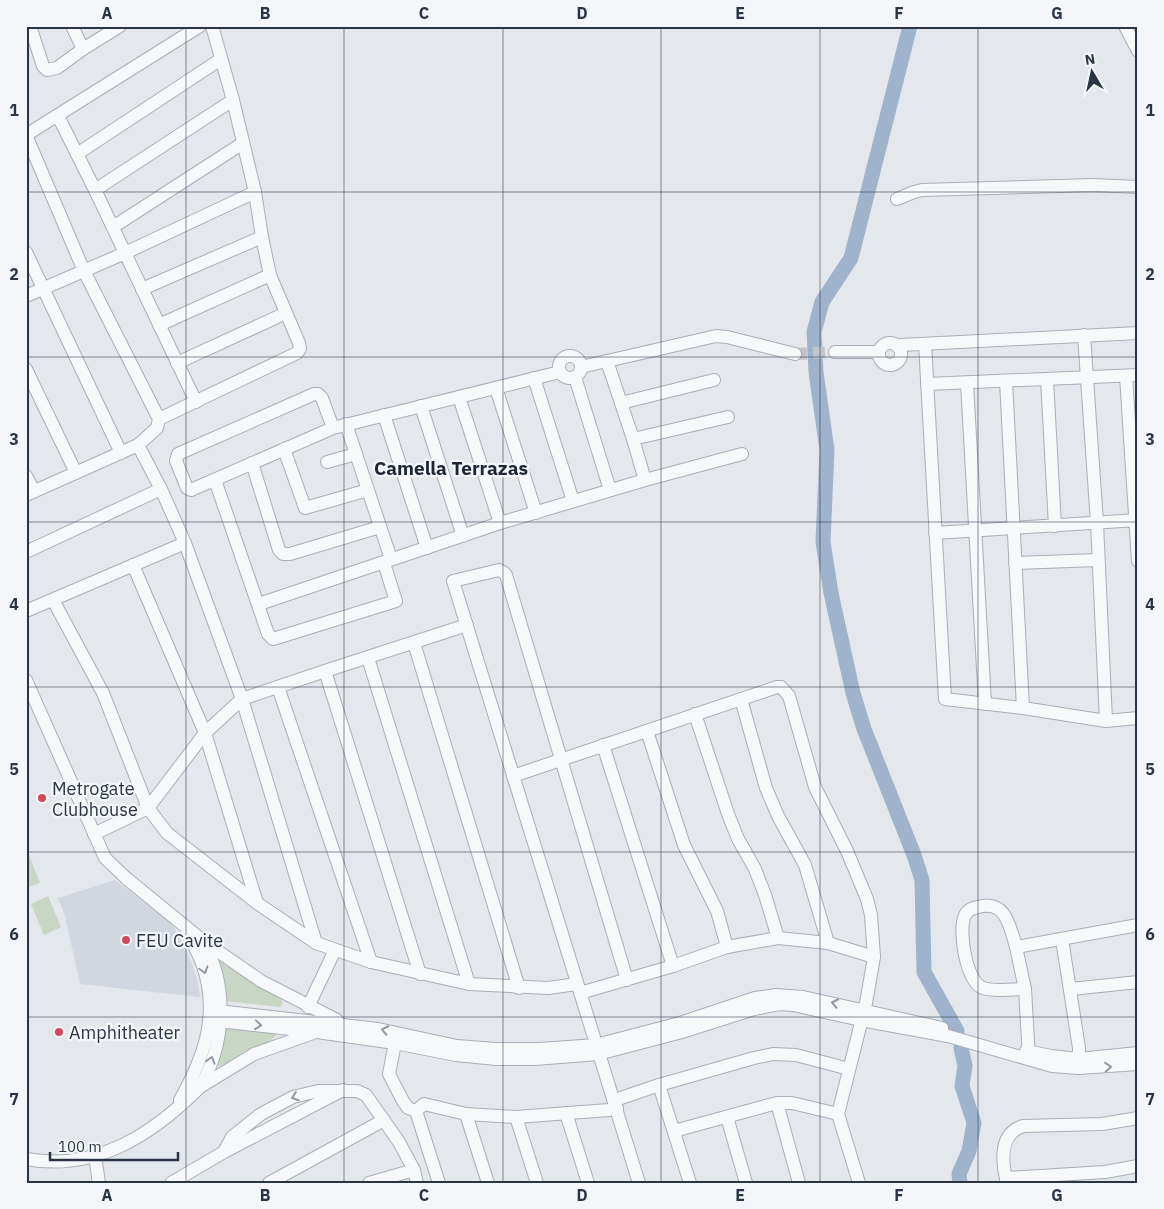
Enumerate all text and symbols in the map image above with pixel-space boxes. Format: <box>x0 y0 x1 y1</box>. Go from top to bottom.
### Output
text: A <box>102 3 113 23</box>
text: B <box>260 3 271 23</box>
text: C <box>419 3 429 23</box>
text: D <box>576 3 588 23</box>
text: E <box>735 3 745 23</box>
text: F <box>894 3 904 23</box>
text: G <box>1051 3 1063 23</box>
north arrow <box>1066 48 1116 98</box>
text: N <box>1084 49 1096 69</box>
text: 1 <box>9 100 19 120</box>
text: 1 <box>1145 100 1155 120</box>
text: 2 <box>9 264 19 284</box>
text: 2 <box>1145 264 1155 284</box>
text: 3 <box>9 429 19 449</box>
text: 3 <box>1145 429 1155 449</box>
district label: Camella Terrazas <box>374 456 528 480</box>
text: 4 <box>9 594 19 614</box>
text: 4 <box>1145 594 1155 614</box>
text: 5 <box>9 759 19 779</box>
text: 5 <box>1145 759 1155 779</box>
place label: Metrogate Clubhouse <box>52 777 138 821</box>
marker: Metrogate Clubhouse <box>36 792 48 804</box>
text: 6 <box>9 924 19 944</box>
text: 6 <box>1145 924 1155 944</box>
place label: FEU Cavite <box>136 929 223 952</box>
marker: FEU Cavite <box>120 934 132 946</box>
one-way arrow <box>198 966 208 974</box>
one-way arrow <box>831 998 840 1009</box>
one-way arrow <box>255 1020 263 1031</box>
place label: Amphitheater <box>69 1021 181 1044</box>
one-way arrow <box>381 1025 390 1036</box>
marker: Amphitheater <box>53 1026 65 1038</box>
one-way arrow <box>206 1057 216 1065</box>
one-way arrow <box>1104 1062 1112 1073</box>
text: 7 <box>9 1089 19 1109</box>
text: 7 <box>1145 1089 1155 1109</box>
one-way arrow <box>291 1091 300 1101</box>
scale bar <box>50 1129 178 1161</box>
text: 100 m <box>58 1137 102 1156</box>
text: A <box>102 1185 113 1205</box>
text: B <box>260 1185 271 1205</box>
text: C <box>419 1185 429 1205</box>
text: D <box>576 1185 588 1205</box>
text: E <box>735 1185 745 1205</box>
text: F <box>894 1185 904 1205</box>
text: G <box>1051 1185 1063 1205</box>

